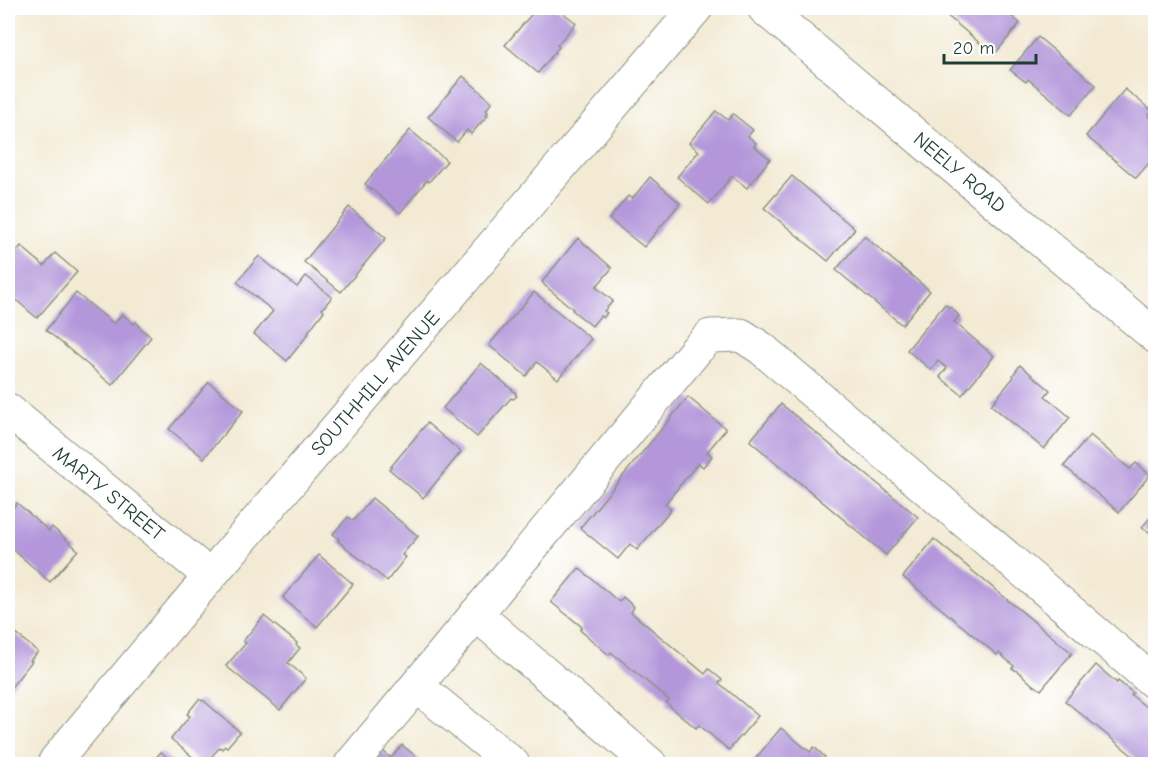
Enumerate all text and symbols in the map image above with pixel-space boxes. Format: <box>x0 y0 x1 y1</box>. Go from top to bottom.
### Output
scale bar <box>944 27 1036 65</box>
text: 20 m <box>953 38 994 59</box>
street label: NEELY ROAD <box>909 127 1010 218</box>
street label: SOUTHHILL AVENUE <box>306 306 444 460</box>
street label: MARTY STREET <box>48 441 170 546</box>

